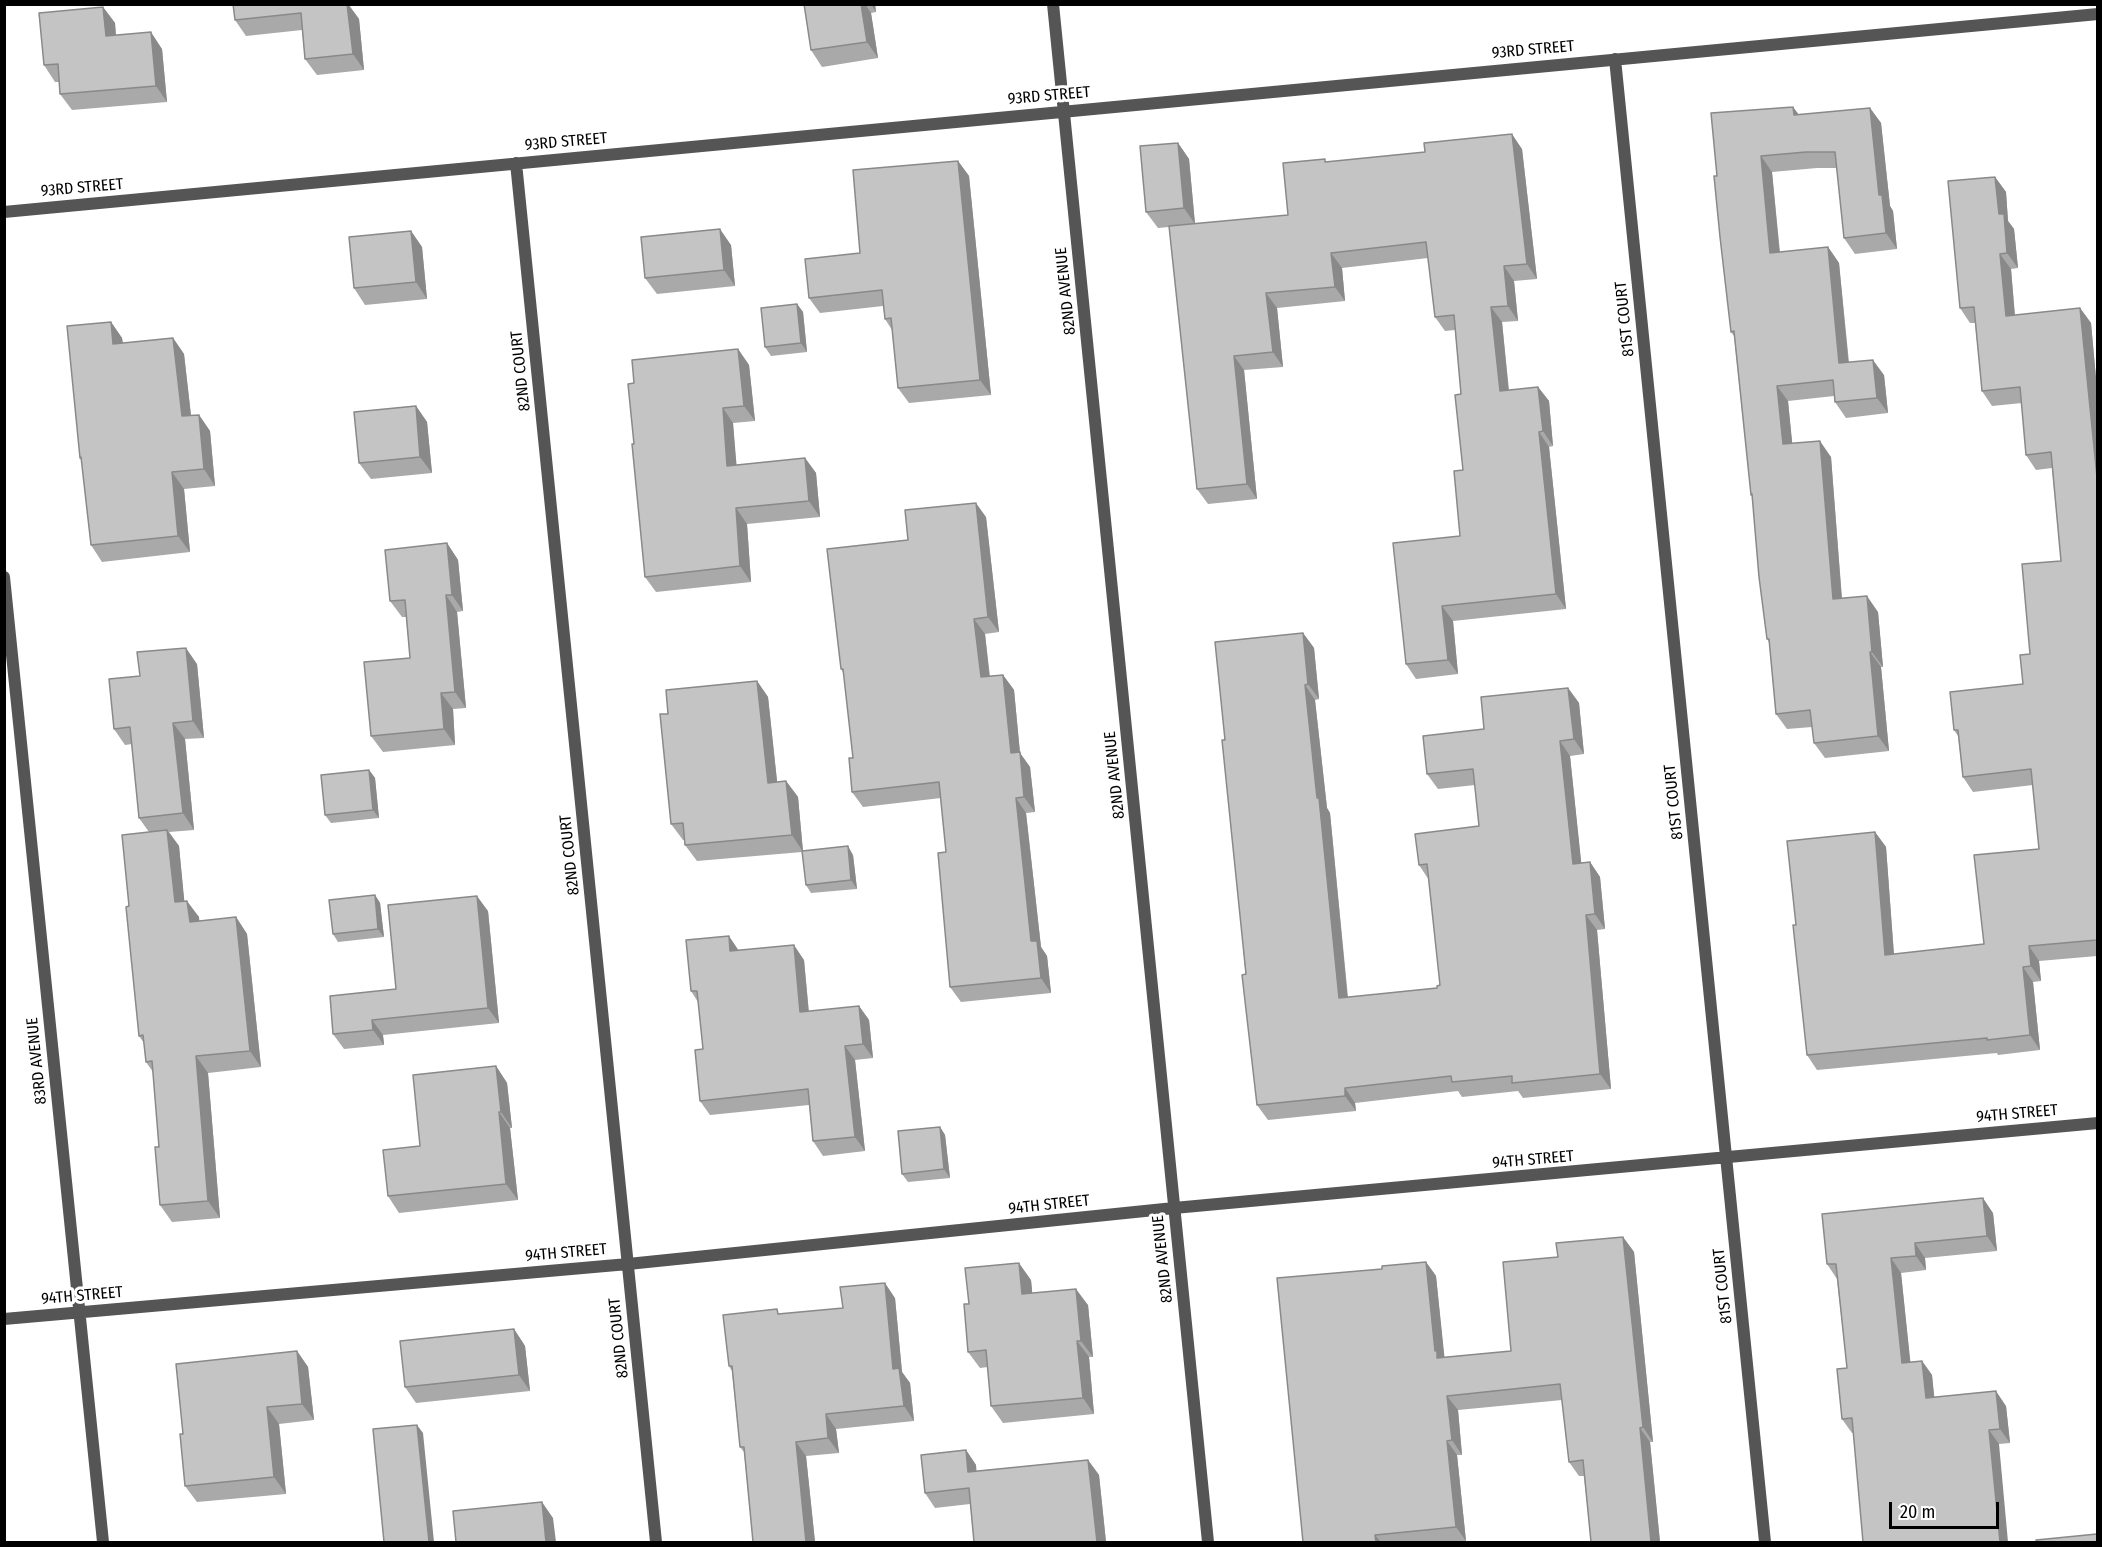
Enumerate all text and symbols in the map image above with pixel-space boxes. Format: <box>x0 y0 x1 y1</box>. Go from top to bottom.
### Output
street label: 93RD STREET <box>1491 37 1575 63</box>
street label: 93RD STREET <box>1007 83 1091 109</box>
street label: 93RD STREET <box>524 129 608 155</box>
street label: 93RD STREET <box>40 175 124 201</box>
street label: 82ND AVENUE <box>1052 246 1080 336</box>
street label: 81ST COURT <box>1611 280 1639 358</box>
street label: 82ND COURT <box>507 330 535 412</box>
street label: 82ND AVENUE <box>1101 730 1129 820</box>
street label: 81ST COURT <box>1660 763 1688 841</box>
street label: 82ND COURT <box>556 814 584 896</box>
street label: 83RD AVENUE <box>23 1017 51 1105</box>
street label: 94TH STREET <box>1976 1101 2058 1127</box>
street label: 94TH STREET <box>1492 1147 1574 1173</box>
street label: 94TH STREET <box>1007 1191 1091 1219</box>
street label: 82ND AVENUE <box>1149 1214 1177 1304</box>
street label: 94TH STREET <box>525 1240 607 1266</box>
street label: 81ST COURT <box>1709 1247 1737 1325</box>
street label: 94TH STREET <box>41 1283 123 1309</box>
street label: 82ND COURT <box>605 1297 633 1379</box>
scale bar <box>1892 1490 2002 1528</box>
text: 20 m <box>1900 1501 1935 1523</box>

